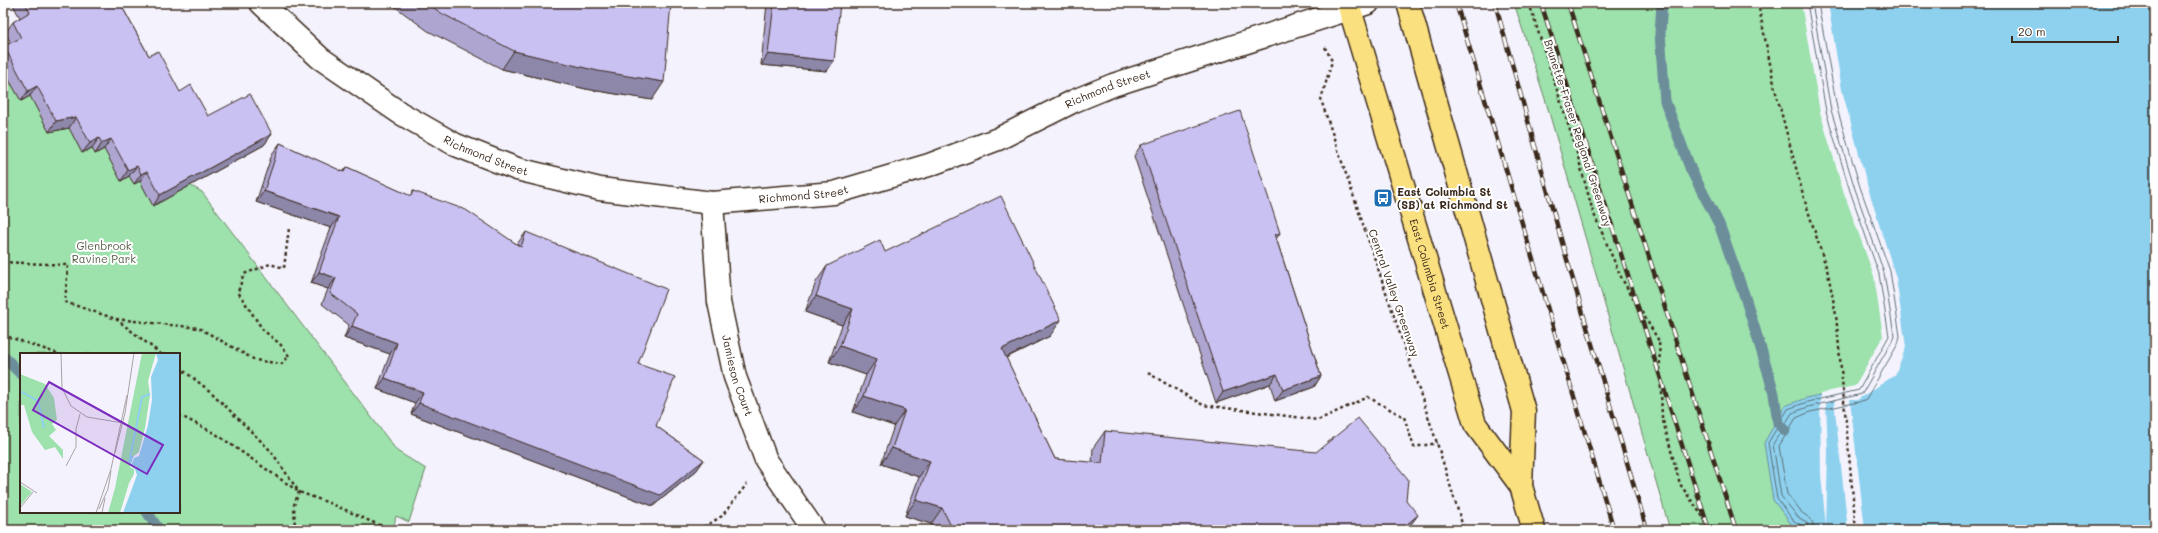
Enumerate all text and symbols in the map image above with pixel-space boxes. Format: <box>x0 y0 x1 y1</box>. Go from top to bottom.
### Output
scale bar <box>2012 18 2118 44</box>
text: 20 m <box>2018 23 2046 39</box>
street label: Brunette-Fraser Regional Greenway <box>1541 37 1616 229</box>
street label: Richmond Street <box>1062 65 1152 111</box>
street label: Richmond Street <box>441 131 530 178</box>
street label: Richmond Street <box>758 181 850 206</box>
place label: East Columbia St (SB) at Richmond St <box>1397 184 1508 212</box>
bus stop icon: East Columbia St (SB) at Richmond St <box>1372 187 1394 209</box>
street label: East Columbia Street <box>1406 217 1454 331</box>
street label: Central Valley Greenway <box>1366 227 1424 359</box>
park label: Glenbrook Ravine Park <box>72 238 136 266</box>
street label: Jamieson Court <box>719 333 757 418</box>
inset map <box>20 353 180 513</box>

